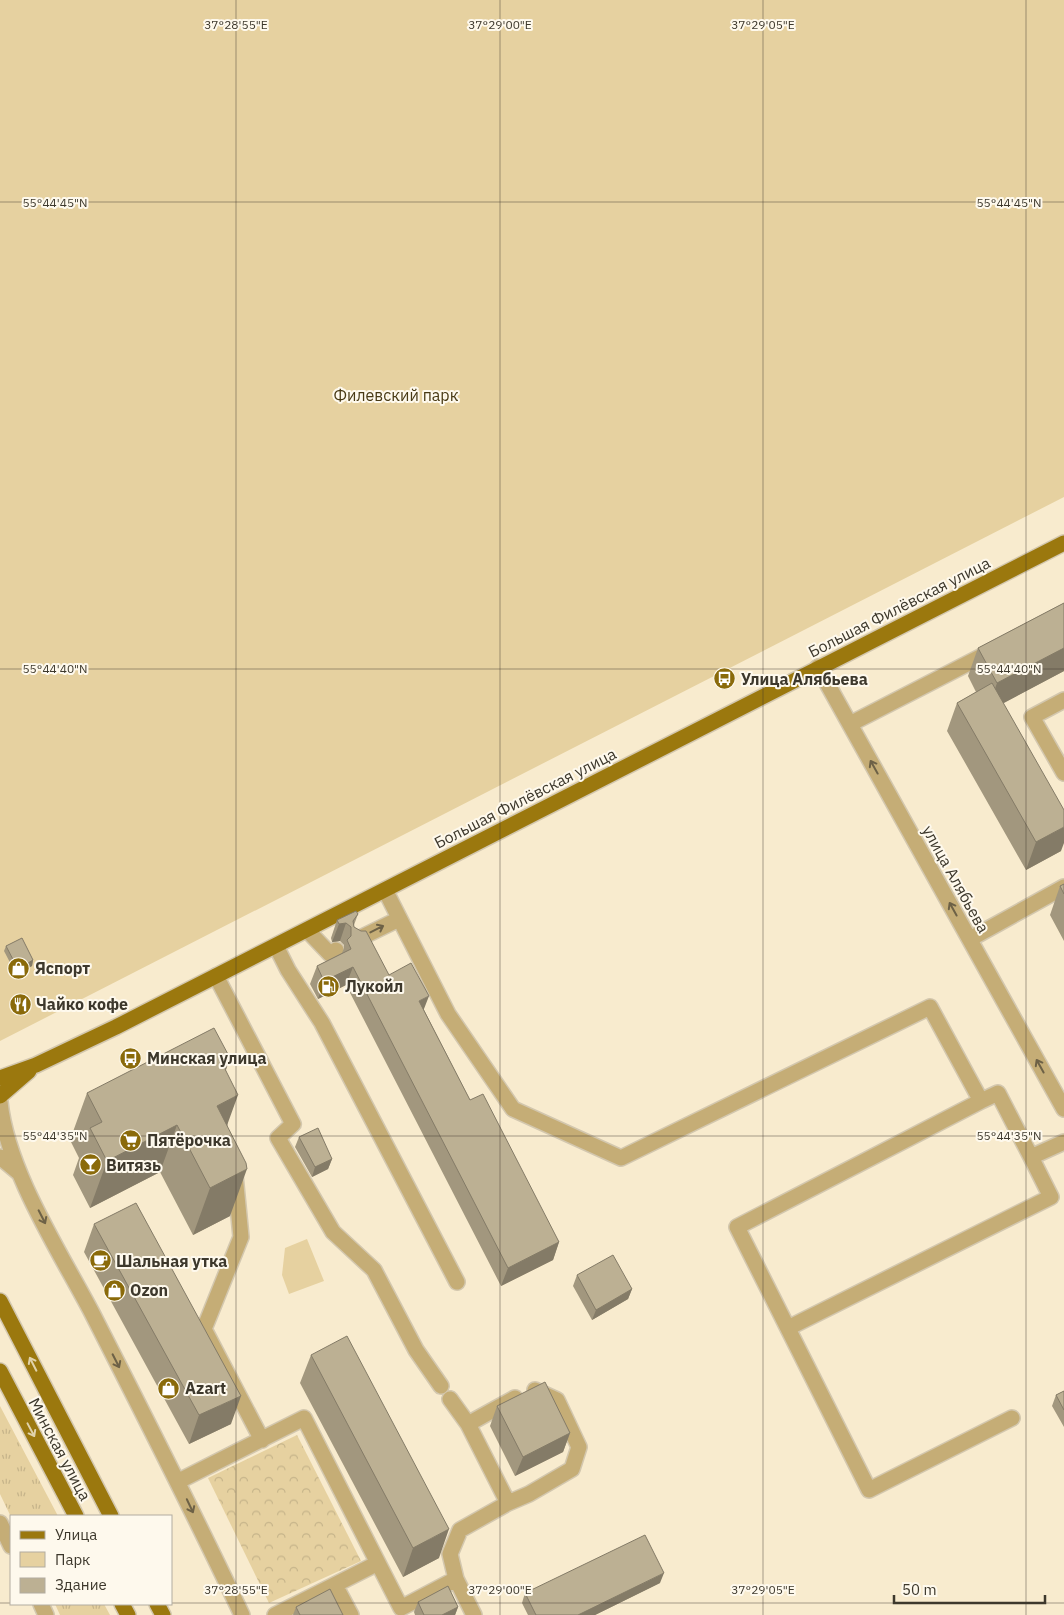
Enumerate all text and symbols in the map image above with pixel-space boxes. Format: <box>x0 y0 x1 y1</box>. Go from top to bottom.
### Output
text: 37°28'55"E <box>204 17 268 32</box>
text: 37°29'00"E <box>468 17 532 32</box>
text: 37°29'05"E <box>731 17 795 32</box>
text: 55°44'45"N <box>22 195 88 210</box>
text: 55°44'45"N <box>976 195 1042 210</box>
park label: Филевский парк <box>334 385 459 405</box>
street label: Большая Филёвская улица <box>805 552 994 662</box>
text: 55°44'40"N <box>22 661 88 676</box>
text: 55°44'40"N <box>976 661 1042 676</box>
bus stop icon: Улица Алябьева <box>713 667 737 691</box>
place label: Улица Алябьева <box>741 669 868 689</box>
street label: Большая Филёвская улица <box>431 743 620 853</box>
one-way arrow <box>868 760 878 775</box>
street label: улица Алябьева <box>918 822 994 937</box>
one-way arrow <box>948 902 957 917</box>
one-way arrow <box>370 924 385 934</box>
shop icon: Яспорт <box>7 956 31 980</box>
place label: Яспорт <box>35 958 90 978</box>
fuel station icon: Лукойл <box>317 974 341 998</box>
place label: Лукойл <box>345 976 403 996</box>
restaurant icon: Чайко кофе <box>8 992 32 1016</box>
place label: Чайко кофе <box>36 994 128 1014</box>
bus stop icon: Минская улица <box>119 1046 143 1070</box>
place label: Минская улица <box>147 1048 267 1068</box>
one-way arrow <box>1035 1060 1045 1074</box>
text: 55°44'35"N <box>22 1128 88 1143</box>
supermarket icon: Пятёрочка <box>119 1128 143 1152</box>
text: 55°44'35"N <box>976 1128 1042 1143</box>
place label: Пятёрочка <box>147 1130 231 1150</box>
bar icon: Витязь <box>78 1153 102 1177</box>
place label: Витязь <box>106 1155 161 1175</box>
one-way arrow <box>37 1209 47 1224</box>
cafe icon: Шальная утка <box>88 1249 112 1273</box>
place label: Шальная утка <box>116 1251 227 1271</box>
shop icon: Ozon <box>102 1278 126 1302</box>
place label: Ozon <box>130 1280 168 1300</box>
one-way arrow <box>112 1353 121 1368</box>
one-way arrow <box>28 1357 37 1372</box>
shop icon: Azart <box>157 1376 181 1400</box>
place label: Azart <box>185 1378 226 1398</box>
street label: Минская улица <box>24 1394 96 1504</box>
one-way arrow <box>26 1422 36 1437</box>
one-way arrow <box>185 1498 195 1513</box>
legend <box>10 1515 172 1605</box>
text: Улица <box>55 1525 97 1544</box>
text: Парк <box>55 1550 90 1569</box>
scale bar <box>894 1572 1045 1604</box>
text: Здание <box>55 1575 107 1594</box>
text: 50 m <box>902 1580 937 1599</box>
text: 37°28'55"E <box>204 1582 268 1597</box>
text: 37°29'00"E <box>468 1582 532 1597</box>
text: 37°29'05"E <box>731 1582 795 1597</box>

